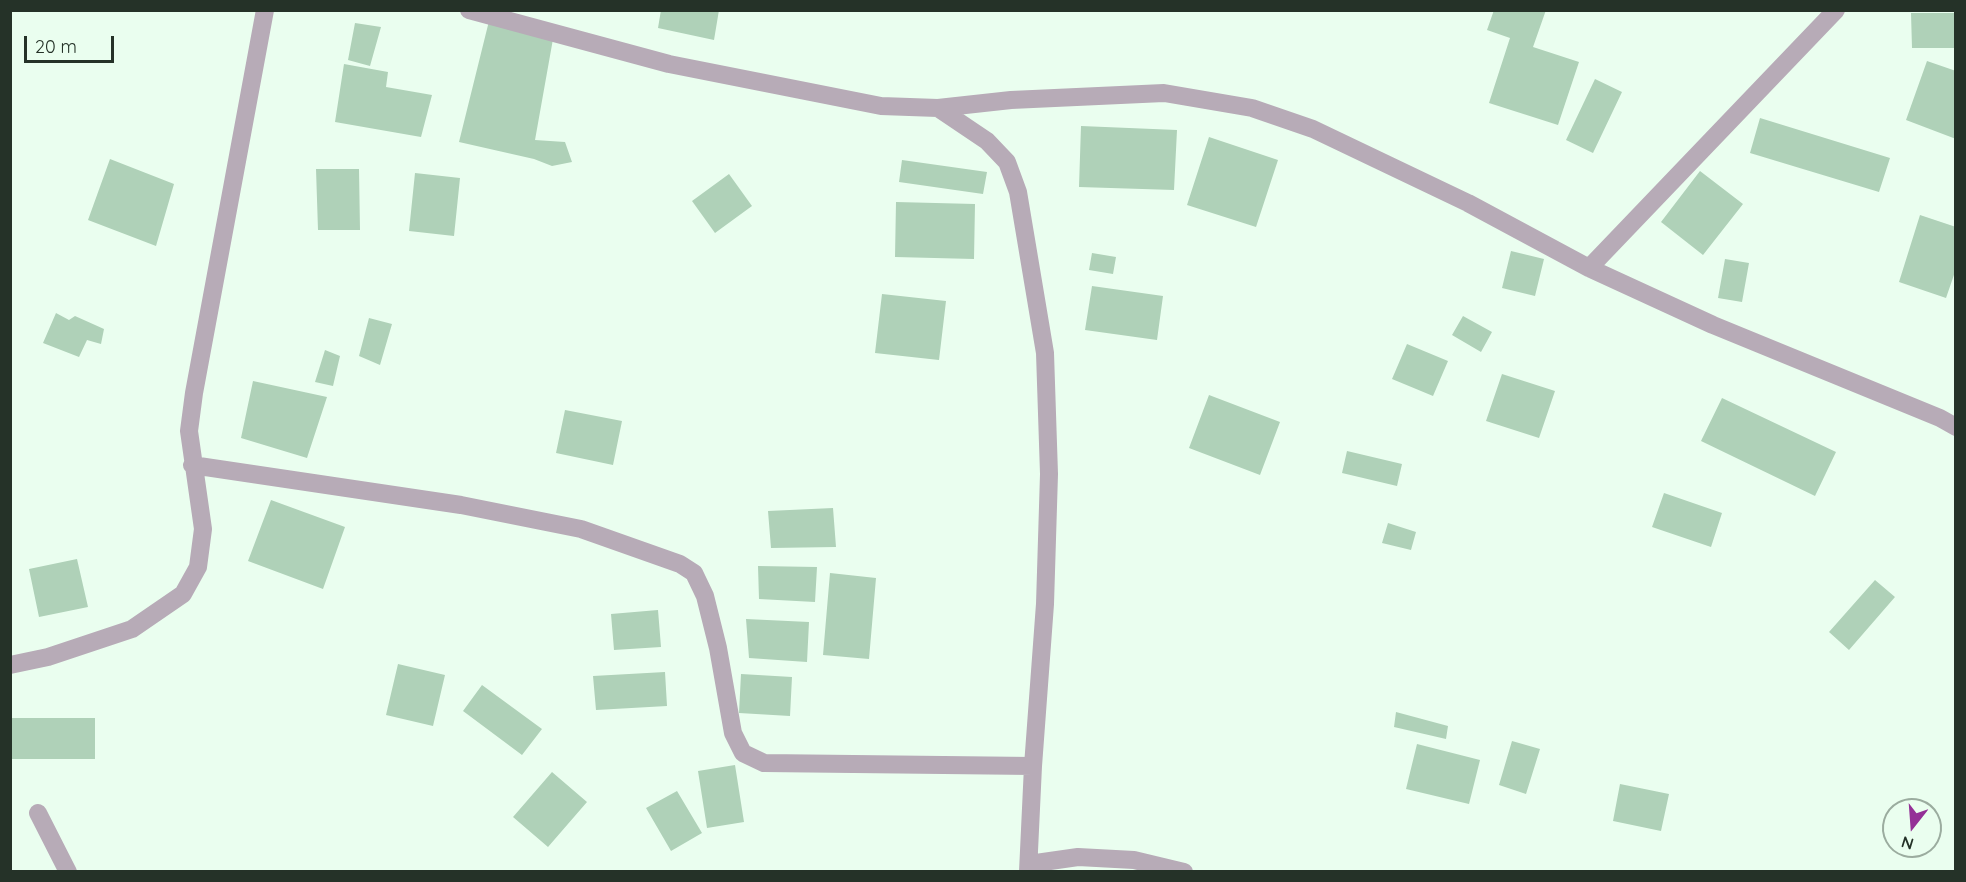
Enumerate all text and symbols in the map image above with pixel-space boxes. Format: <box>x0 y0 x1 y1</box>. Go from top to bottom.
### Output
scale bar <box>27 24 117 62</box>
text: 20 m <box>35 35 77 58</box>
north arrow <box>1882 798 1942 858</box>
text: N <box>1899 832 1916 855</box>

